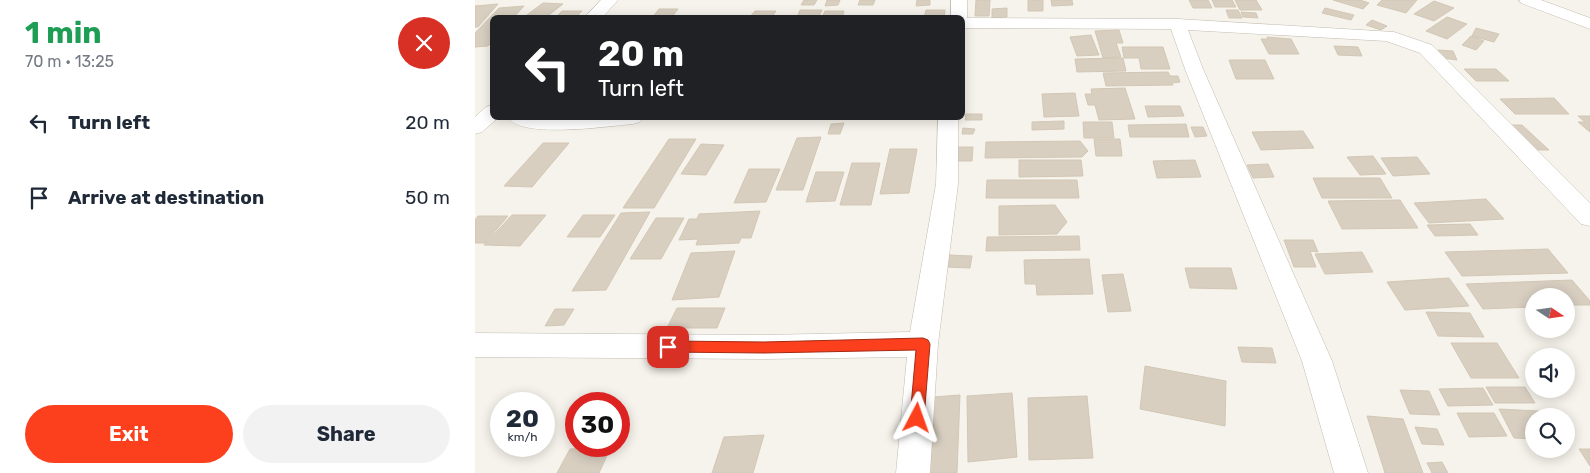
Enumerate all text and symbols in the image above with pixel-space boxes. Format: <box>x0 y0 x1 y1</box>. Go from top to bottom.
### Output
text: 1 min <box>25 15 102 51</box>
button: close <box>398 17 450 69</box>
text: 20 m <box>598 33 684 75</box>
icon: left <box>515 35 580 100</box>
text: 70 m · 13:25 <box>25 52 114 71</box>
text: Turn left <box>598 75 684 102</box>
icon: left <box>25 109 53 137</box>
text: Turn left <box>68 111 150 134</box>
text: 20 m <box>405 111 450 134</box>
icon: arrive <box>25 184 53 212</box>
text: Arrive at destination <box>68 186 264 209</box>
text: 50 m <box>405 186 450 209</box>
north arrow <box>1525 288 1575 338</box>
map controls <box>1525 288 1575 458</box>
pin <box>647 326 689 368</box>
icon: arrive <box>654 333 682 361</box>
button: sound <box>1525 348 1575 398</box>
position arrow <box>890 391 942 443</box>
speed limit sign: 30 <box>565 392 630 457</box>
text: 20 <box>506 404 539 433</box>
button: Exit <box>25 405 233 463</box>
button: Share <box>243 405 450 463</box>
button: search <box>1525 408 1575 458</box>
text: km/h <box>508 430 537 444</box>

